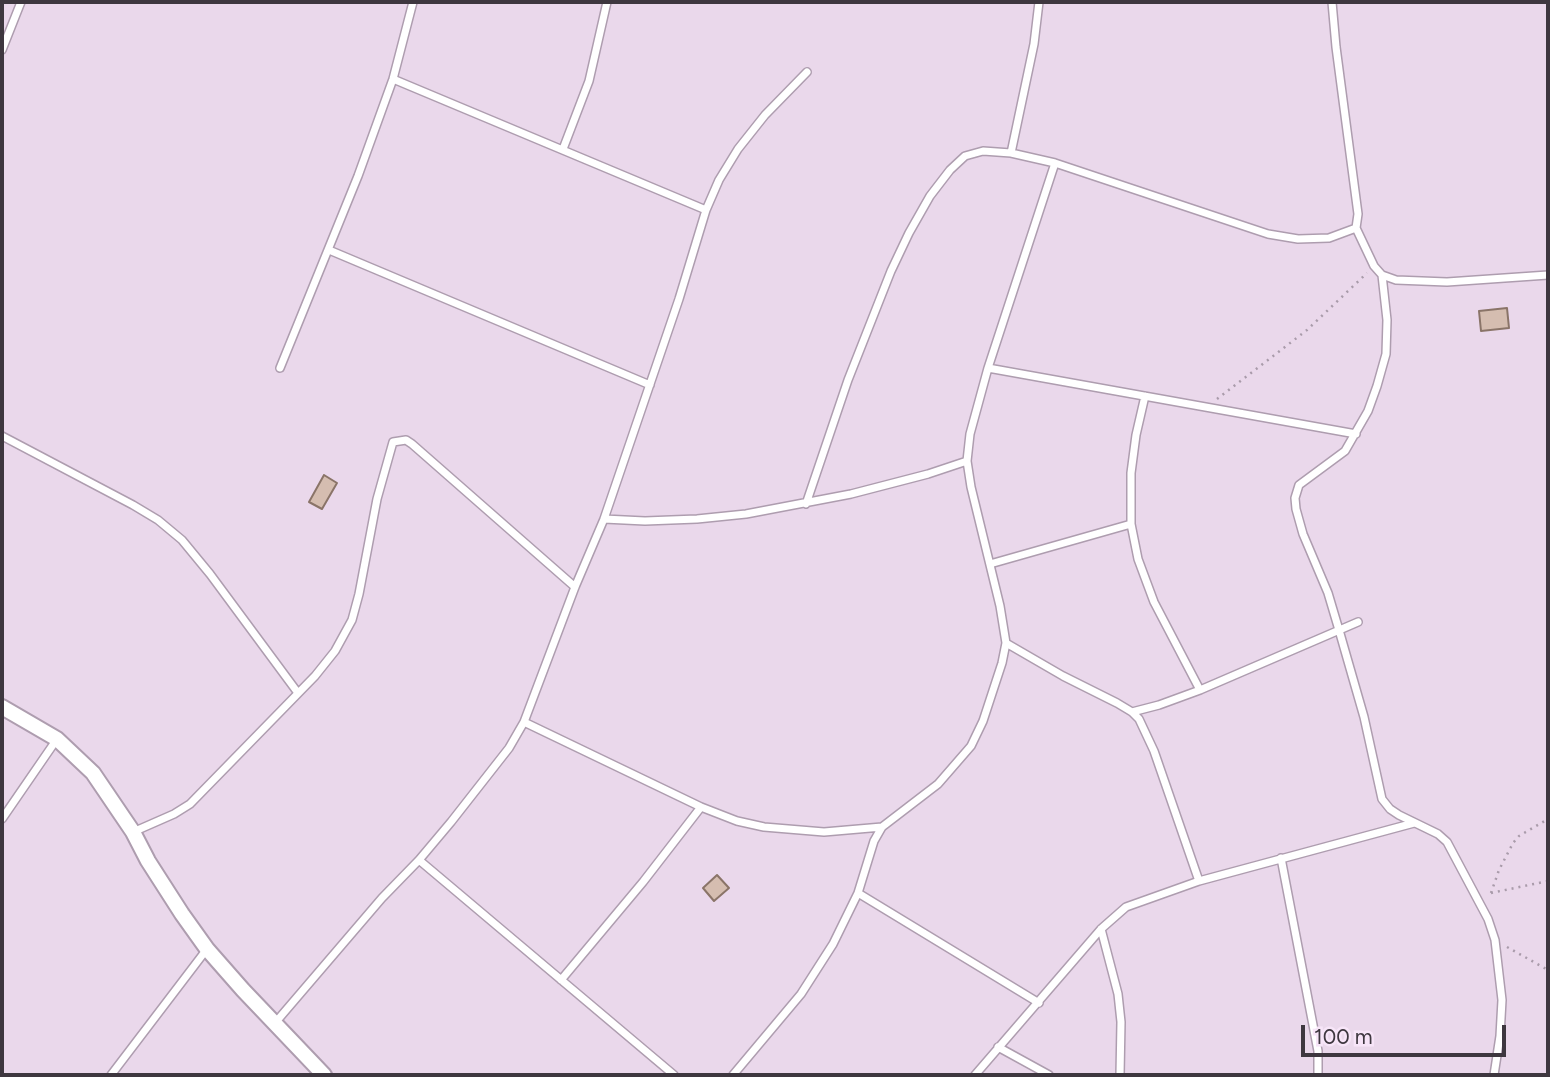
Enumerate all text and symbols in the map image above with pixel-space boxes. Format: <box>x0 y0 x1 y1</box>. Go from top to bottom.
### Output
scale bar <box>1305 1010 1510 1054</box>
text: 100 m <box>1314 1024 1373 1049</box>

